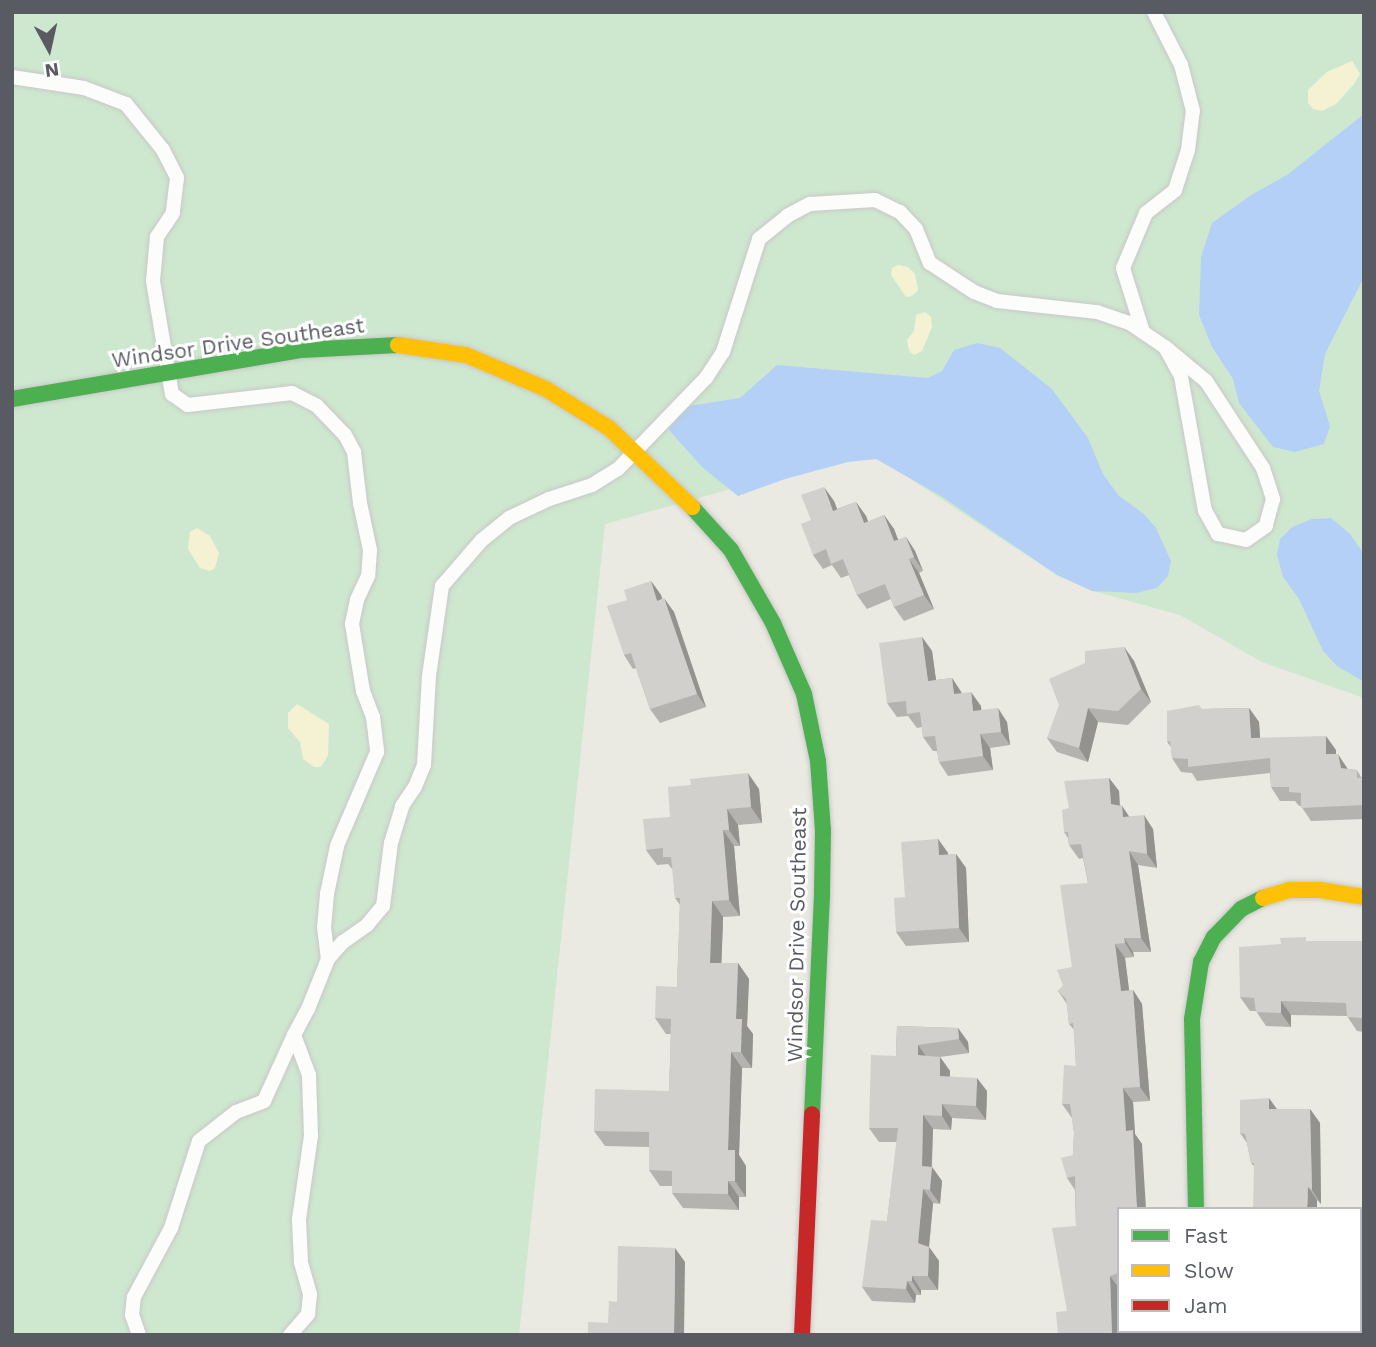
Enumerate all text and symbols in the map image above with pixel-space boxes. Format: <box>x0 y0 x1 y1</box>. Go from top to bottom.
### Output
north arrow <box>14 14 84 84</box>
text: N <box>43 58 61 83</box>
street label: Windsor Drive Southeast <box>110 313 366 373</box>
street label: Windsor Drive Southeast <box>782 807 812 1063</box>
legend <box>1117 1207 1362 1333</box>
text: Fast <box>1184 1223 1228 1248</box>
text: Slow <box>1184 1258 1234 1283</box>
text: Jam <box>1184 1293 1227 1318</box>

